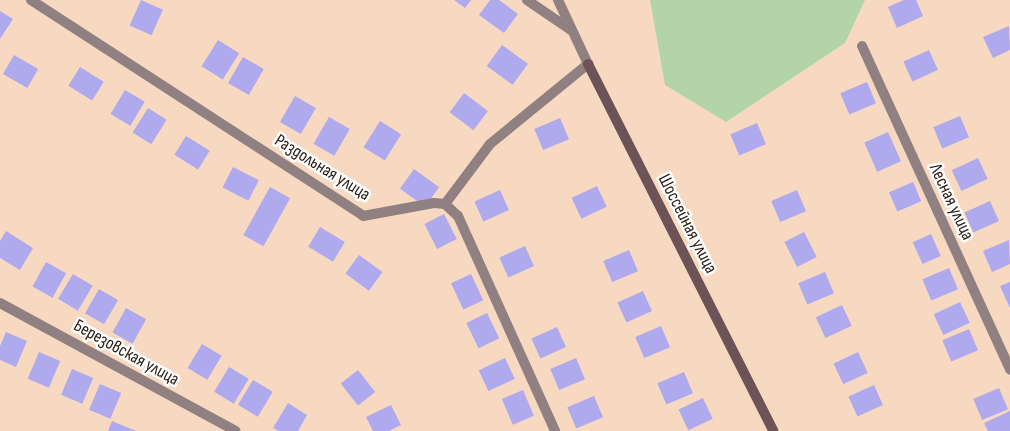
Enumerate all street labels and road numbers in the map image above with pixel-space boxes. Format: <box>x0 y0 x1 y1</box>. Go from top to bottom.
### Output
street label: Раздольная улица <box>270 130 374 206</box>
street label: Лесная улица <box>924 160 978 244</box>
street label: Шоссейная улица <box>653 171 721 277</box>
street label: Березовская улица <box>70 315 182 391</box>

